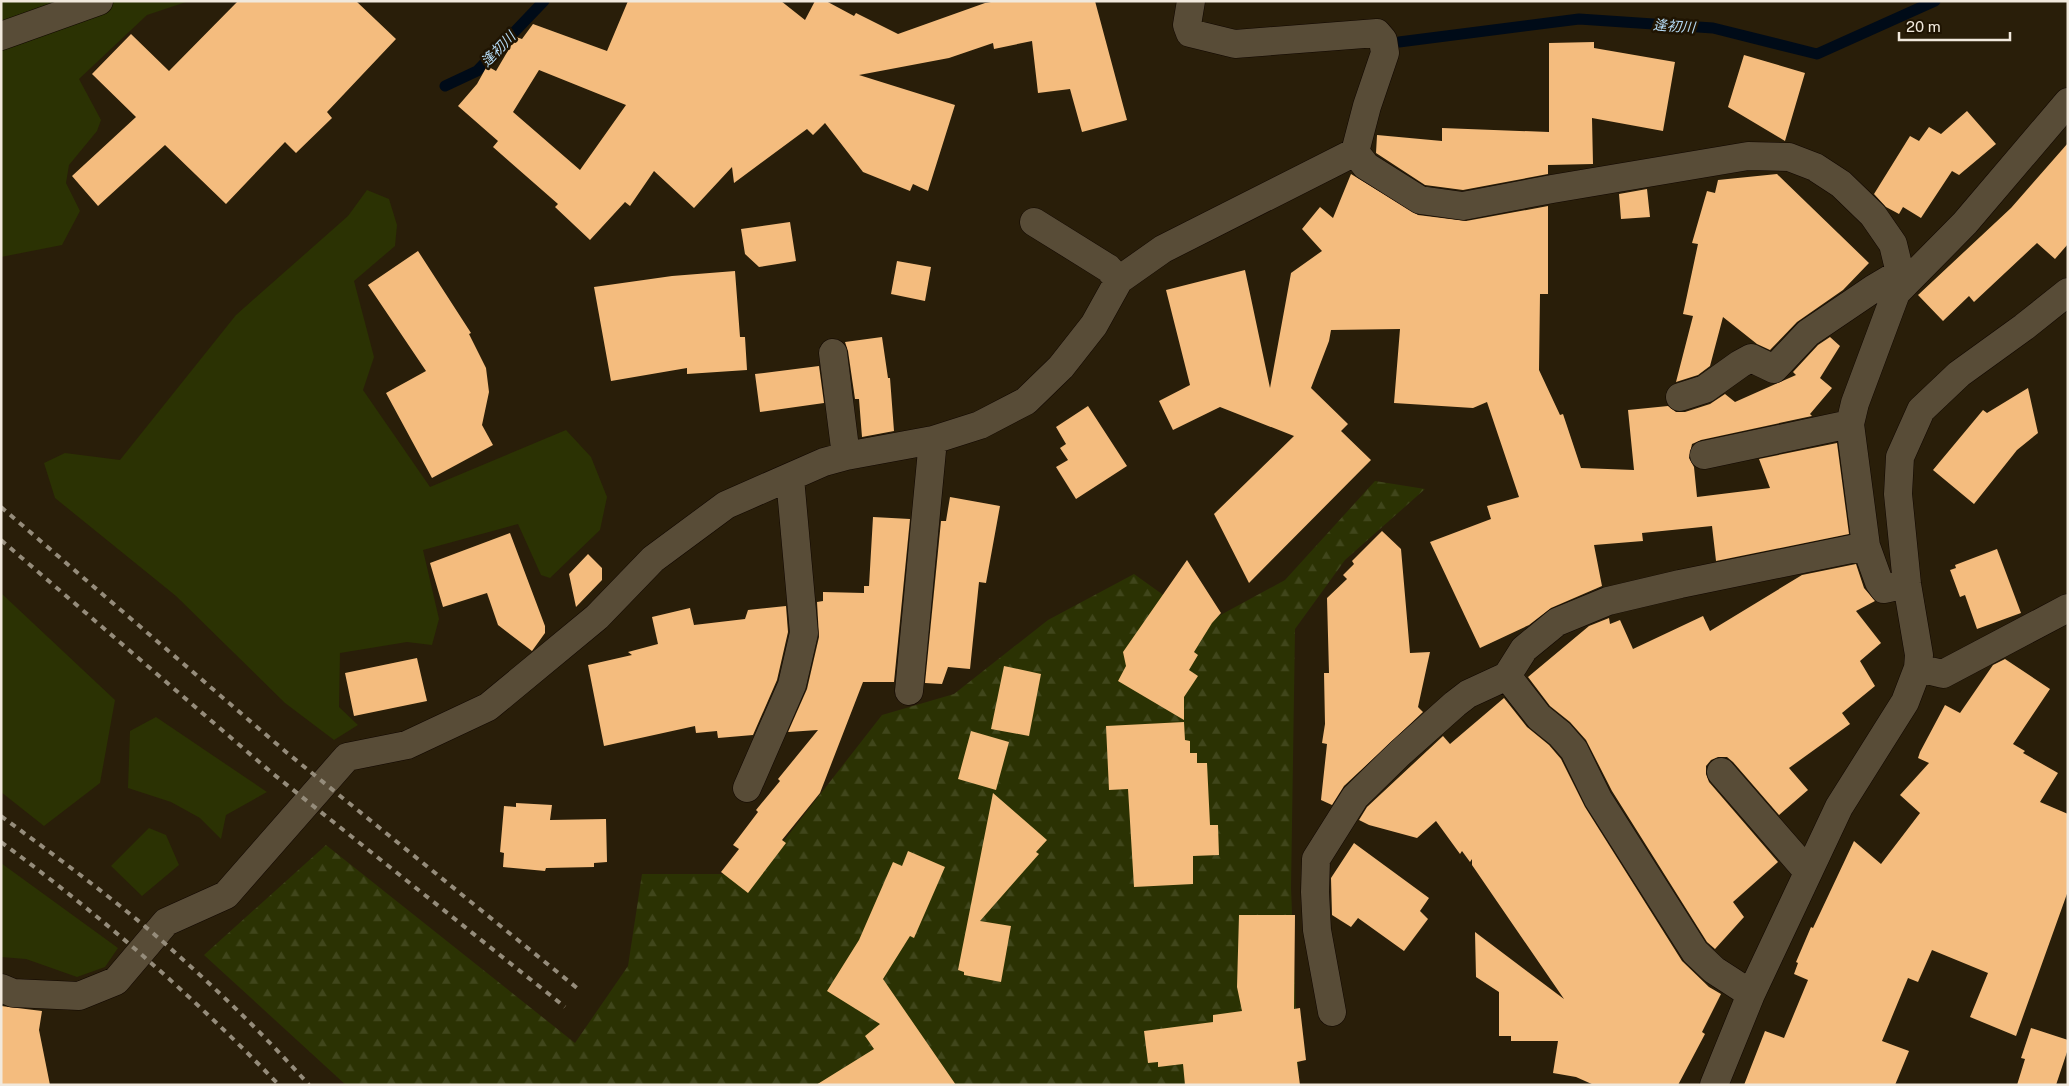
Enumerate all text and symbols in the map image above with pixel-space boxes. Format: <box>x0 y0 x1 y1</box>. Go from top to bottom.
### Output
scale bar <box>1899 10 2010 42</box>
water label: 逢初川 <box>1652 17 1698 36</box>
text: 20 m <box>1906 18 1941 35</box>
water label: 逢初川 <box>478 27 520 70</box>

